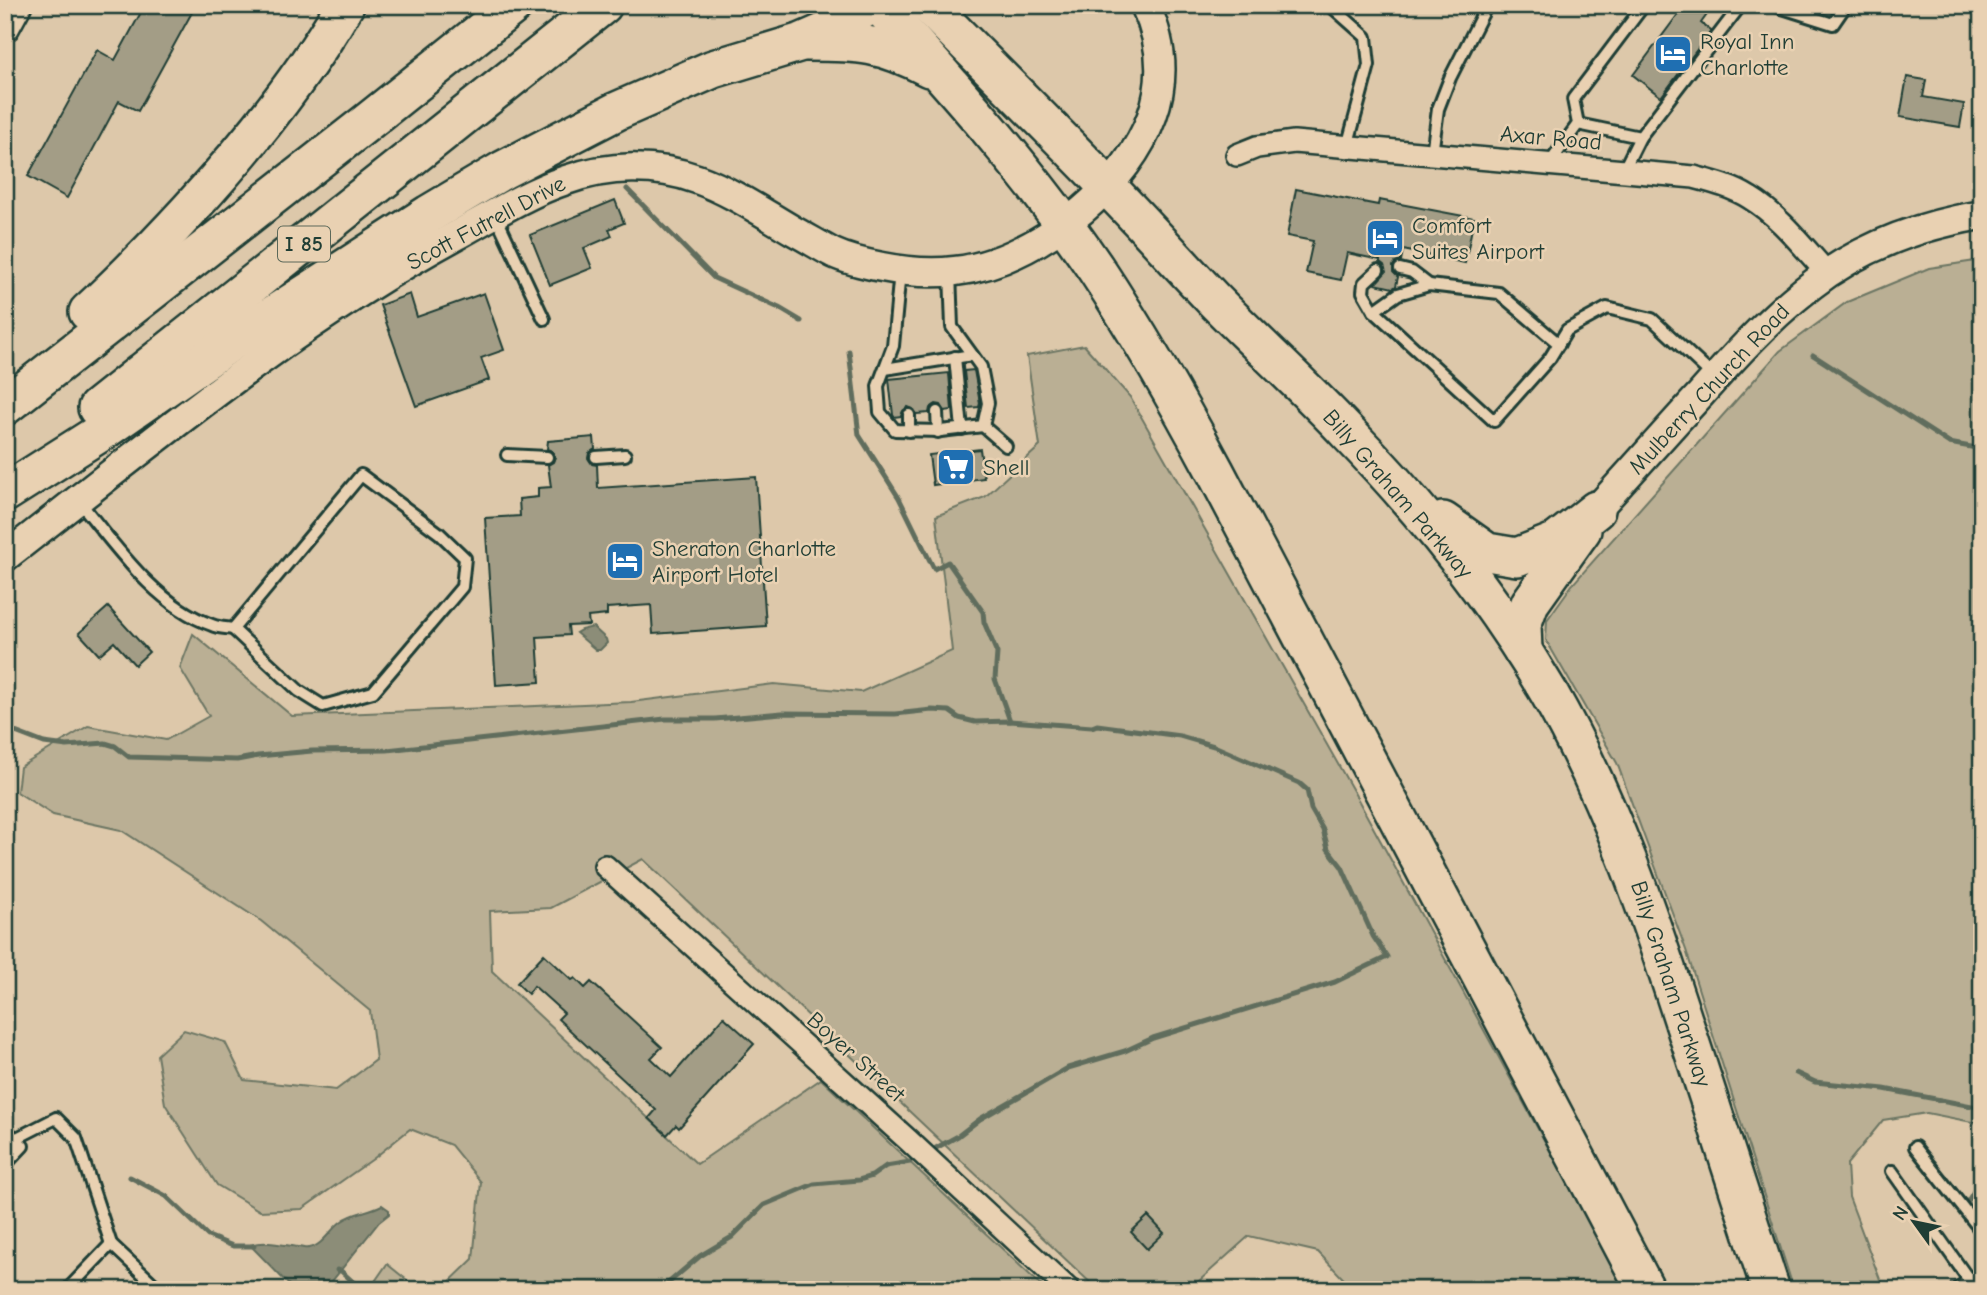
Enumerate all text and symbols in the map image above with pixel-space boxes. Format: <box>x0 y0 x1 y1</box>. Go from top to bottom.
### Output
place label: Royal Inn Charlotte <box>1700 28 1794 81</box>
hotel icon: Royal Inn Charlotte <box>1652 33 1694 75</box>
street label: Axar Road <box>1499 120 1603 156</box>
street label: Scott Futrell Drive <box>402 170 570 276</box>
place label: Comfort Suites Airport <box>1412 212 1546 265</box>
hotel icon: Comfort Suites Airport <box>1364 217 1406 259</box>
road number: I 85 <box>278 226 330 262</box>
street label: Mulberry Church Road <box>1623 298 1795 480</box>
street label: Billy Graham Parkway <box>1317 404 1479 585</box>
supermarket icon: Shell <box>935 446 977 488</box>
place label: Shell <box>983 454 1030 481</box>
place label: Sheraton Charlotte Airport Hotel <box>652 535 836 588</box>
hotel icon: Sheraton Charlotte Airport Hotel <box>604 540 646 582</box>
street label: Billy Graham Parkway <box>1625 878 1717 1091</box>
street label: Boyer Street <box>802 1006 911 1109</box>
north arrow <box>1878 1186 1948 1256</box>
text: N <box>1888 1202 1913 1224</box>

